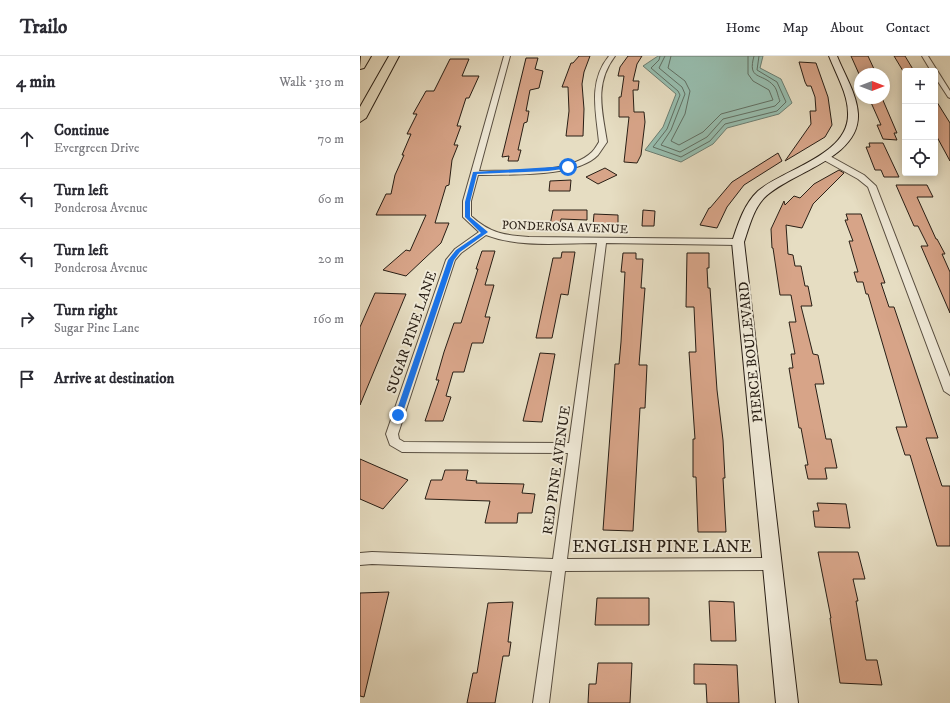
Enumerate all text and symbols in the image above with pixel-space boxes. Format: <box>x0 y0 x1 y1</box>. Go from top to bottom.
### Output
text: Trailo <box>20 16 67 39</box>
text: Home <box>726 19 760 37</box>
text: Map <box>782 19 808 37</box>
text: About <box>830 19 864 37</box>
text: Contact <box>886 19 930 37</box>
north arrow <box>854 68 890 104</box>
map controls <box>902 68 938 176</box>
button: + <box>902 68 938 104</box>
text: 4 min <box>16 71 55 93</box>
text: Walk · 310 m <box>279 74 344 90</box>
button: − <box>902 104 938 140</box>
text: Continue <box>54 121 109 140</box>
icon: ahead <box>16 128 38 150</box>
text: 70 m <box>318 131 344 147</box>
text: Evergreen Drive <box>54 140 139 156</box>
button: locate <box>902 140 938 176</box>
route start <box>559 158 577 176</box>
text: Turn left <box>54 181 108 200</box>
icon: left <box>16 188 38 210</box>
text: 60 m <box>318 191 344 207</box>
text: Ponderosa Avenue <box>54 200 148 216</box>
street label: PONDEROSA AVENUE <box>502 218 629 237</box>
text: Turn left <box>54 241 108 260</box>
icon: left <box>16 248 38 270</box>
text: 20 m <box>318 251 344 267</box>
text: Ponderosa Avenue <box>54 260 148 276</box>
street label: SUGAR PINE LANE <box>383 269 441 396</box>
street label: PIERCE BOULEVARD <box>735 280 767 423</box>
text: Turn right <box>54 301 117 320</box>
icon: right <box>16 308 38 330</box>
text: 160 m <box>313 311 344 327</box>
text: Sugar Pine Lane <box>54 320 139 336</box>
icon: arrive <box>16 368 38 390</box>
text: Arrive at destination <box>54 369 174 388</box>
street label: RED PINE AVENUE <box>539 404 575 536</box>
route end <box>389 406 407 424</box>
street label: ENGLISH PINE LANE <box>572 536 752 558</box>

